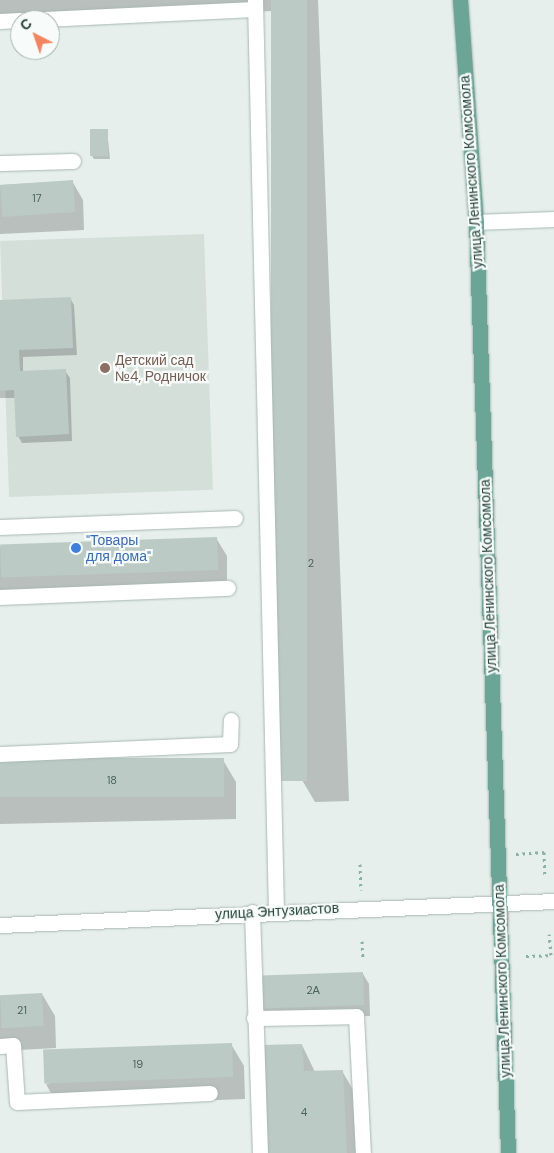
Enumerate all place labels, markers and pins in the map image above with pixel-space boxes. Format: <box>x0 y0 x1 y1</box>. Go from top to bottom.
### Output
place label: Детский сад №4, Родничок <box>115 352 206 384</box>
marker: Детский сад №4, Родничок <box>99 362 111 374</box>
place label: "Товары для дома" <box>86 532 151 564</box>
marker: "Товары для дома" <box>70 542 82 554</box>

